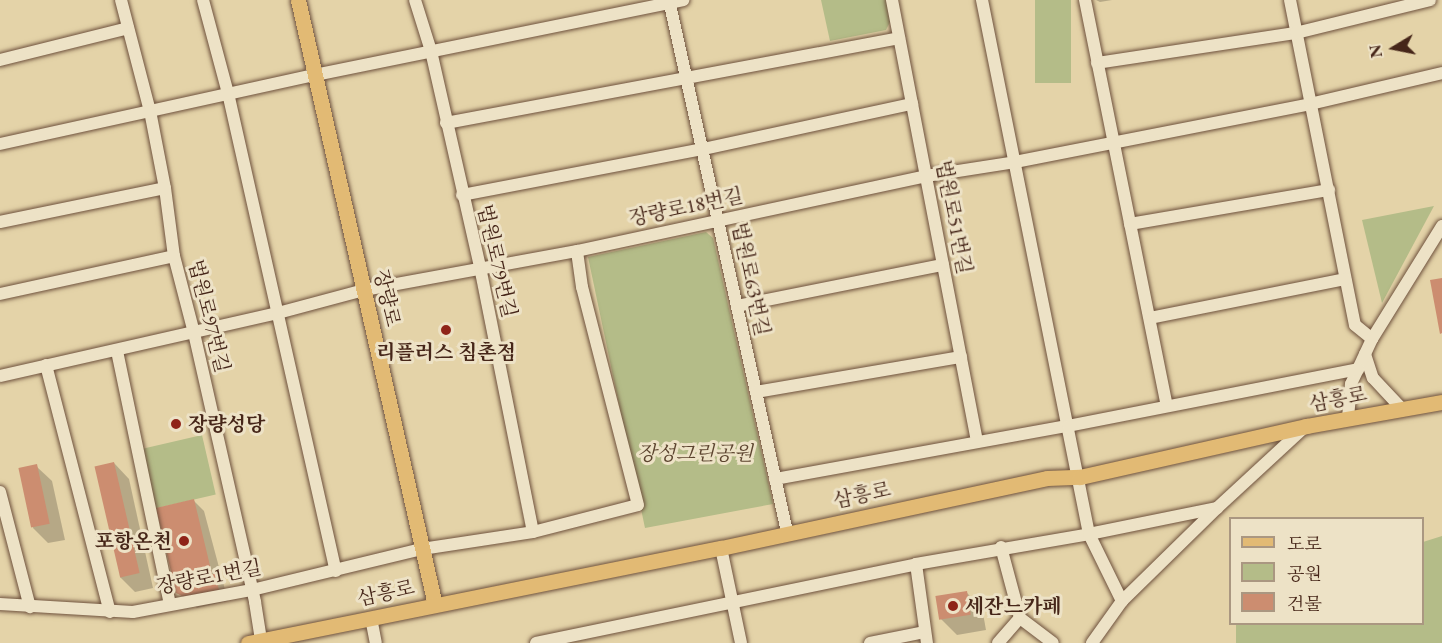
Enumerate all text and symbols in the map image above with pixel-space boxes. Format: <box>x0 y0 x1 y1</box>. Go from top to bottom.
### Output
north arrow <box>1364 18 1424 78</box>
text: N <box>1364 43 1387 59</box>
street label: 법원로51번길 <box>931 158 977 276</box>
street label: 장량로18번길 <box>627 183 745 231</box>
street label: 법원로79번길 <box>472 202 522 320</box>
street label: 법원로63번길 <box>727 220 775 338</box>
street label: 법원로97번길 <box>183 257 235 375</box>
street label: 장량로 <box>369 267 405 329</box>
marker: 리플러스 침촌점 <box>439 323 453 337</box>
place label: 리플러스 침촌점 <box>376 340 516 364</box>
street label: 삼흥로 <box>1307 382 1369 416</box>
place label: 장량성당 <box>188 412 265 436</box>
marker: 장량성당 <box>169 417 183 431</box>
park label: 장성그린공원 <box>637 441 753 465</box>
street label: 삼흥로 <box>831 477 893 513</box>
legend <box>1229 517 1424 625</box>
place label: 포항온천 <box>95 529 172 553</box>
text: 도로 <box>1287 532 1322 555</box>
marker: 포항온천 <box>177 534 191 548</box>
street label: 장량로1번길 <box>155 555 263 599</box>
text: 공원 <box>1287 562 1322 585</box>
street label: 삼흥로 <box>355 575 417 611</box>
text: 건물 <box>1287 592 1322 615</box>
place label: 세잔느카페 <box>965 594 1062 618</box>
marker: 세잔느카페 <box>946 599 960 613</box>

